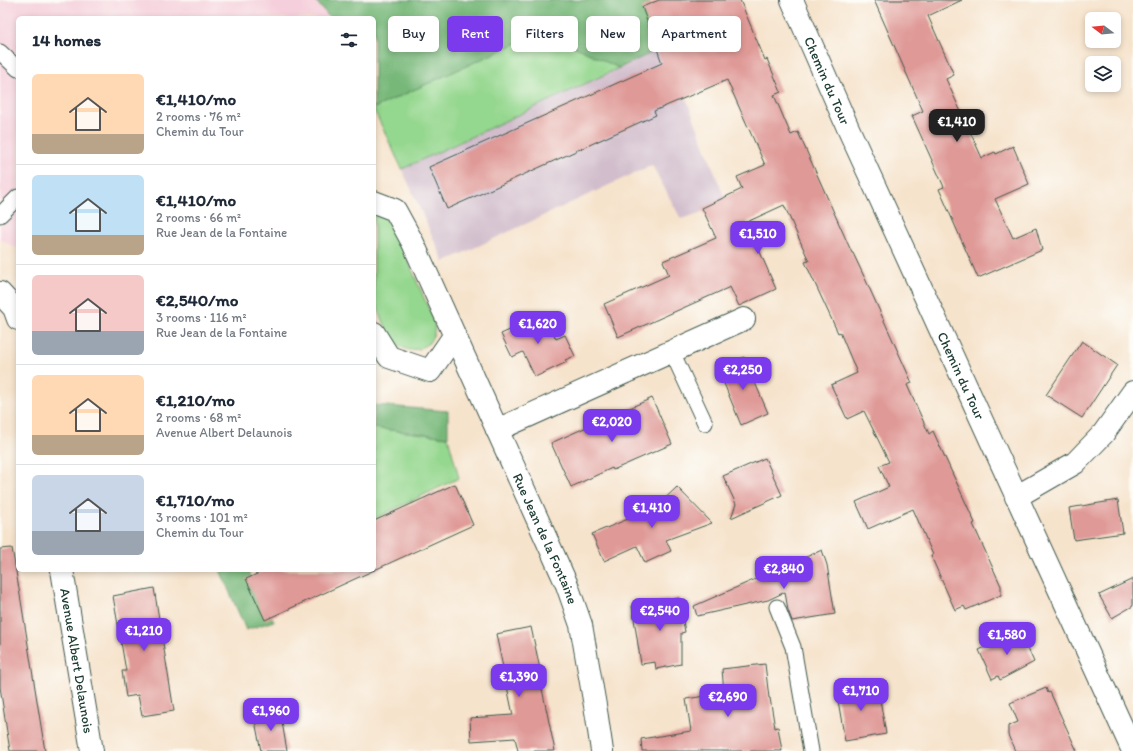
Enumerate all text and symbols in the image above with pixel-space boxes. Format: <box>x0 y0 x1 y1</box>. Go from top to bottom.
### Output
north arrow <box>1085 12 1121 48</box>
map controls <box>1085 12 1121 92</box>
chip: Buy <box>388 16 439 52</box>
chip: Rent <box>447 16 503 52</box>
chip: Filters <box>511 16 578 52</box>
chip: New <box>586 16 640 52</box>
chip: Apartment <box>648 16 741 52</box>
icon: filters <box>338 29 360 51</box>
text: 14 homes <box>32 30 101 50</box>
street label: Chemin du Tour <box>801 34 854 128</box>
button: layers <box>1085 56 1121 92</box>
text: €1,410/mo <box>156 89 236 109</box>
icon: home <box>64 90 112 138</box>
text: 2 rooms · 76 m² <box>156 109 241 124</box>
pin: €1,410 <box>924 109 990 143</box>
text: €1,410 <box>938 114 976 129</box>
text: Chemin du Tour <box>156 124 244 139</box>
text: €1,410/mo <box>156 190 236 210</box>
icon: home <box>64 191 112 239</box>
text: 2 rooms · 66 m² <box>156 210 241 225</box>
pin: €1,510 <box>725 221 791 255</box>
text: Rue Jean de la Fontaine <box>156 225 287 240</box>
text: €1,510 <box>739 226 777 241</box>
text: €2,540/mo <box>156 290 238 310</box>
icon: home <box>64 291 112 339</box>
text: 3 rooms · 116 m² <box>156 310 247 325</box>
pin: €1,620 <box>505 311 571 345</box>
text: €1,620 <box>519 316 557 331</box>
text: Rue Jean de la Fontaine <box>156 325 287 340</box>
street label: Chemin du Tour <box>934 329 989 423</box>
pin: €2,250 <box>710 357 776 391</box>
text: €2,250 <box>723 362 763 377</box>
text: €1,210/mo <box>156 390 235 410</box>
icon: home <box>64 391 112 439</box>
pin: €2,020 <box>579 409 645 443</box>
text: 2 rooms · 68 m² <box>156 410 241 425</box>
text: €2,020 <box>592 414 632 429</box>
text: Avenue Albert Delaunois <box>156 425 292 440</box>
street label: Rue Jean de la Fontaine <box>509 470 582 607</box>
text: €1,710/mo <box>156 490 235 510</box>
icon: home <box>64 491 112 539</box>
pin: €1,410 <box>619 495 685 529</box>
text: €1,410 <box>633 500 671 515</box>
text: 3 rooms · 101 m² <box>156 510 248 525</box>
text: Chemin du Tour <box>156 525 244 540</box>
pin: €2,840 <box>751 556 817 590</box>
text: €2,840 <box>764 561 804 576</box>
street label: Avenue Albert Delaunois <box>57 587 97 735</box>
pin: €2,540 <box>627 598 693 632</box>
text: €2,540 <box>640 603 680 618</box>
pin: €1,210 <box>111 618 177 652</box>
pin: €1,580 <box>974 622 1040 656</box>
text: €1,210 <box>125 623 163 638</box>
text: €1,580 <box>988 627 1026 642</box>
pin: €1,390 <box>486 664 552 698</box>
text: €1,390 <box>500 669 538 684</box>
pin: €1,710 <box>828 678 894 712</box>
text: €1,710 <box>842 683 880 698</box>
pin: €2,690 <box>695 684 761 718</box>
text: €2,690 <box>708 689 748 704</box>
pin: €1,960 <box>238 698 304 732</box>
text: €1,960 <box>252 703 290 718</box>

